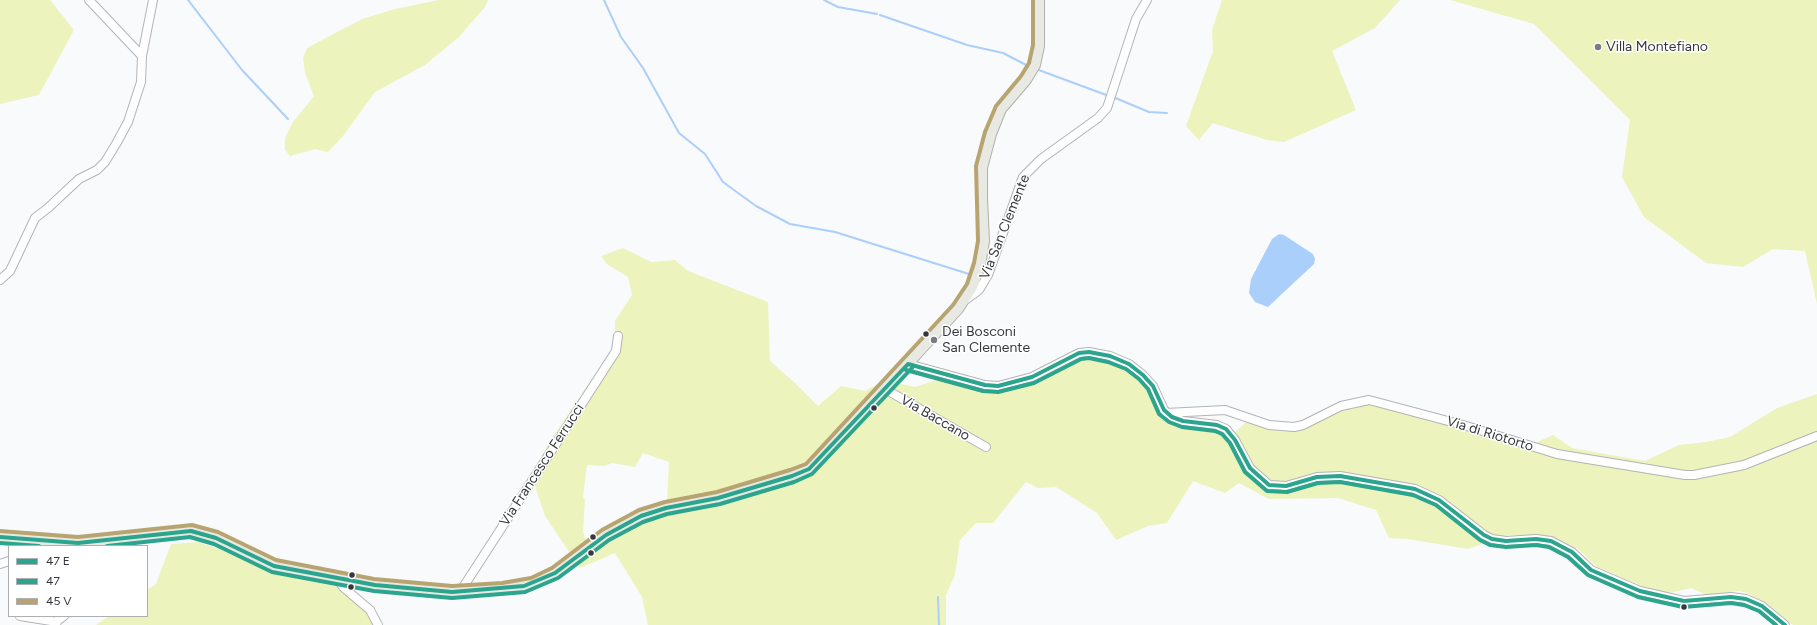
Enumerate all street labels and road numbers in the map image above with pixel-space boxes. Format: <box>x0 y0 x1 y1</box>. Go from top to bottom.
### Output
street label: Via San Clemente <box>976 172 1034 282</box>
street label: Via Baccano <box>897 391 973 445</box>
street label: Via Francesco Ferrucci <box>496 401 588 529</box>
street label: Via di Riotorto <box>1444 413 1536 455</box>

